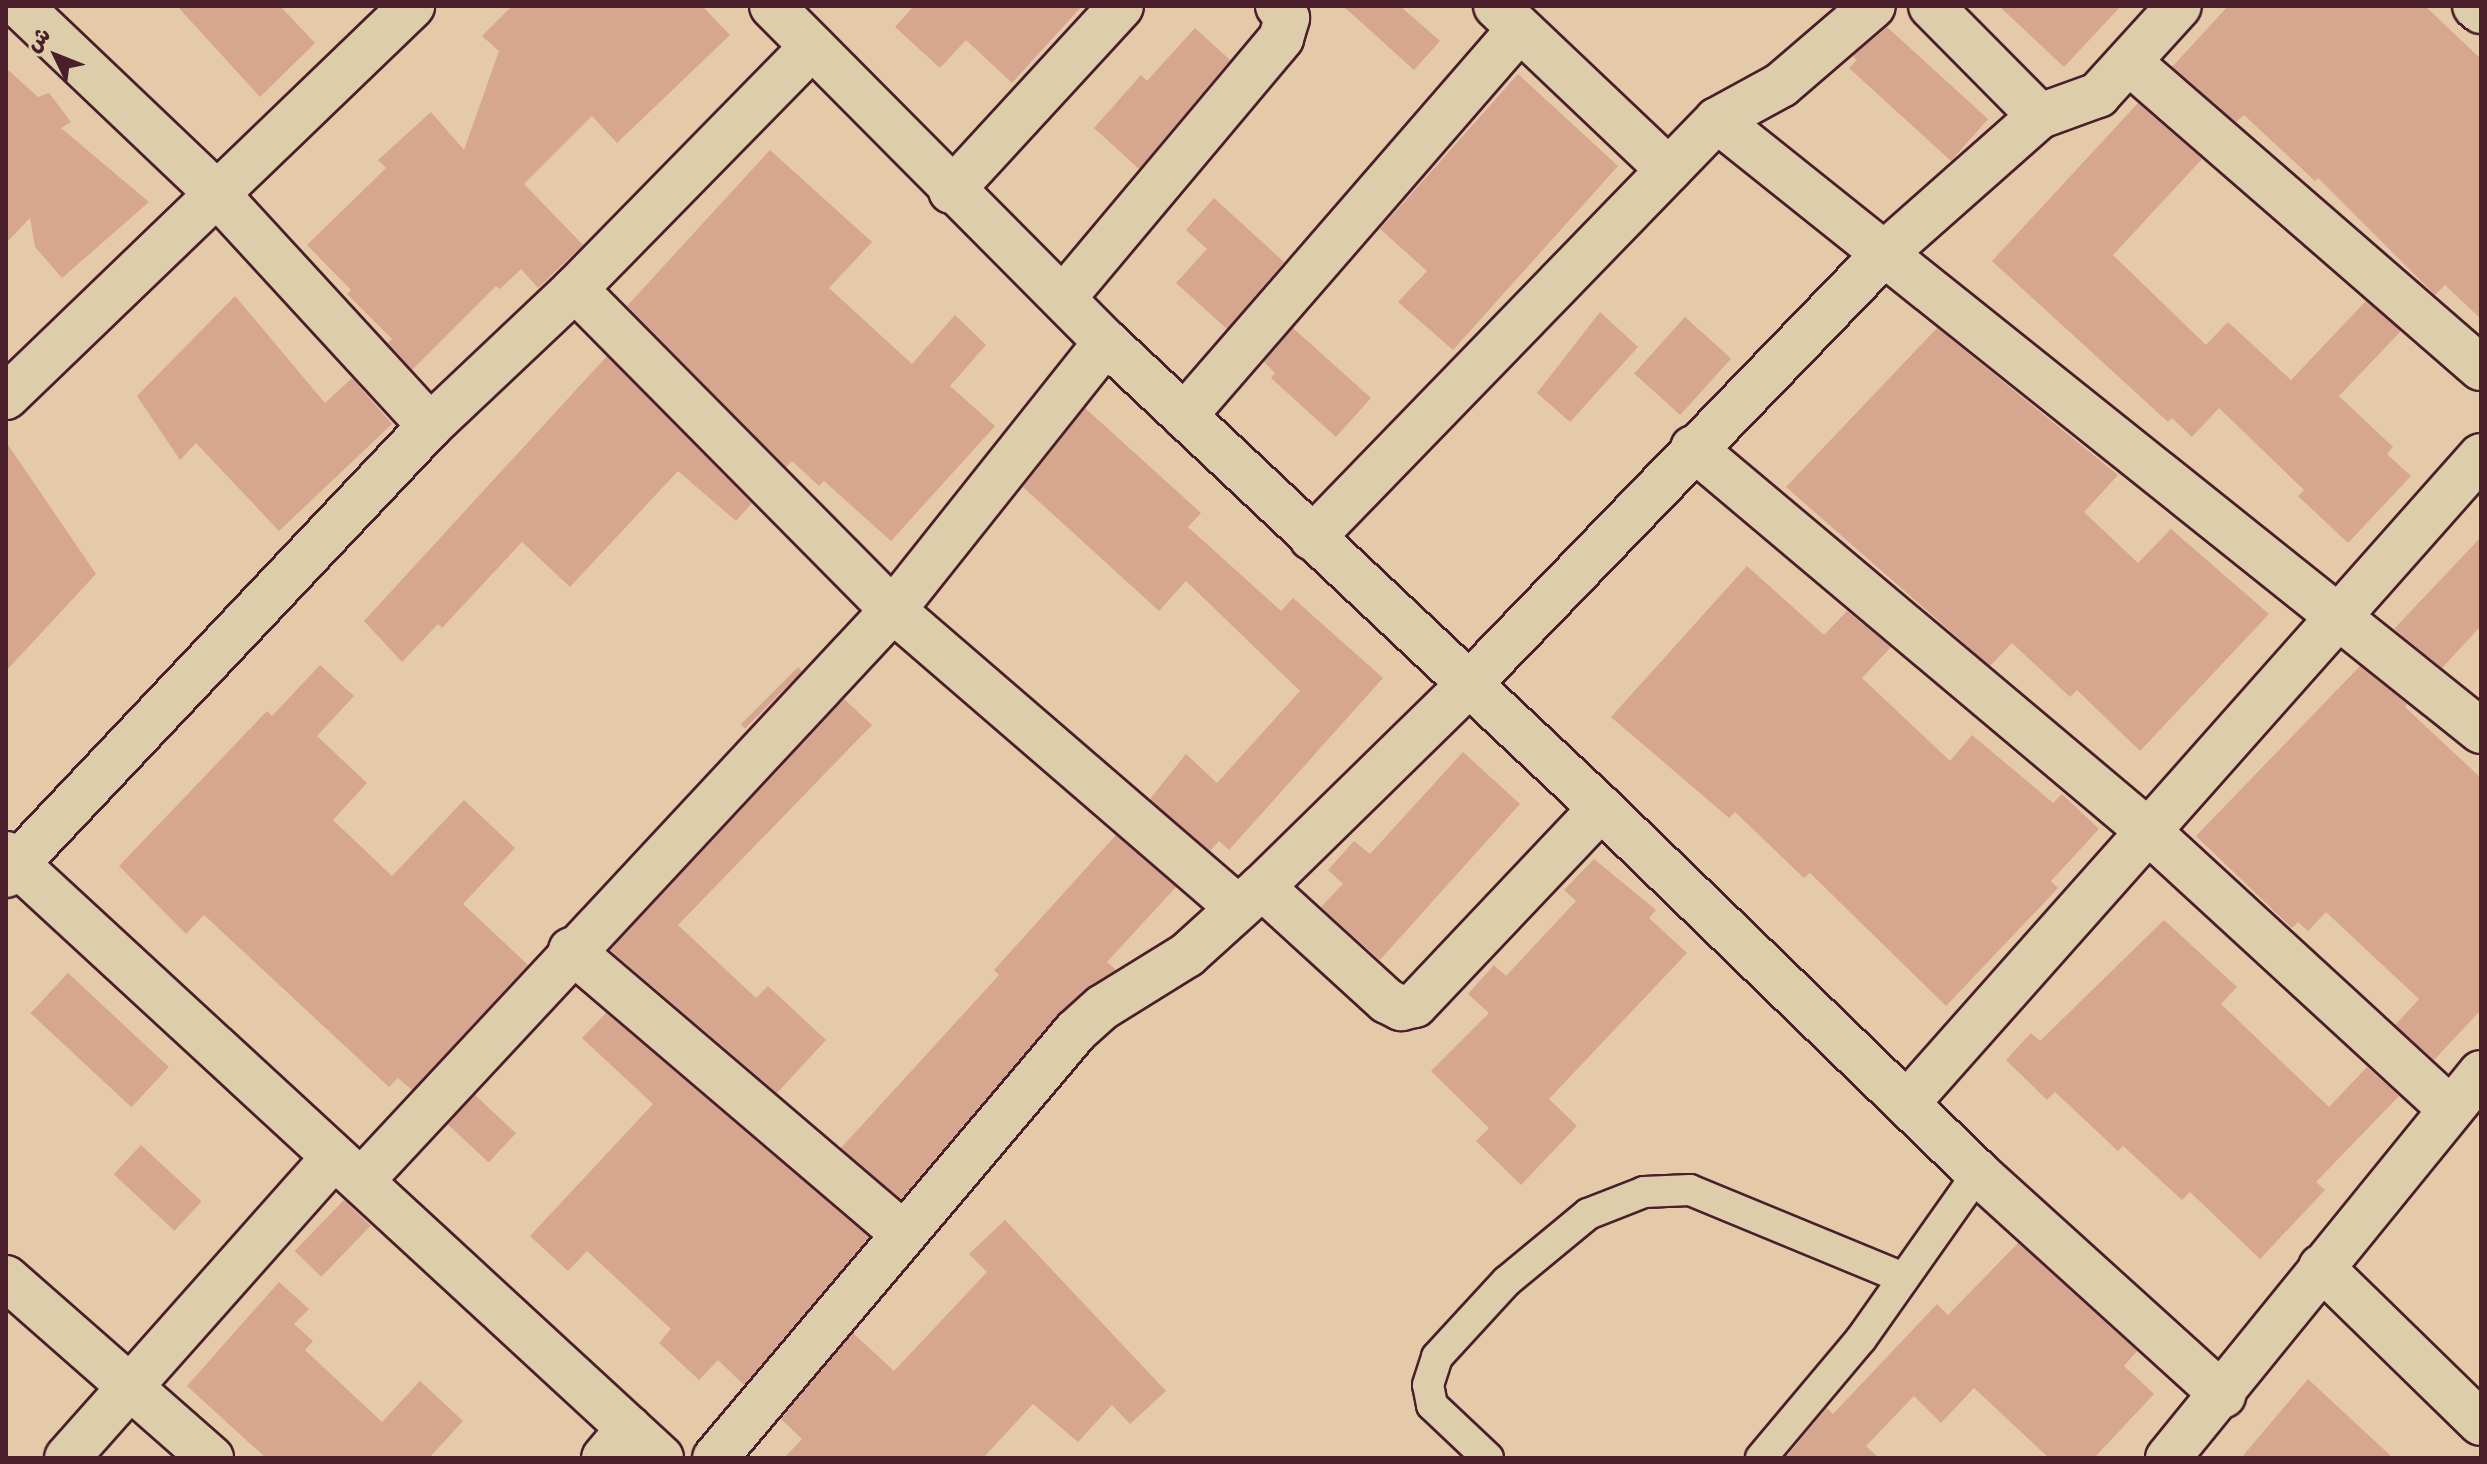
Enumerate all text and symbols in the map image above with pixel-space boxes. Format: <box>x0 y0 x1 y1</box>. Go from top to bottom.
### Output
north arrow <box>16 16 96 96</box>
text: ش <box>19 21 57 58</box>

